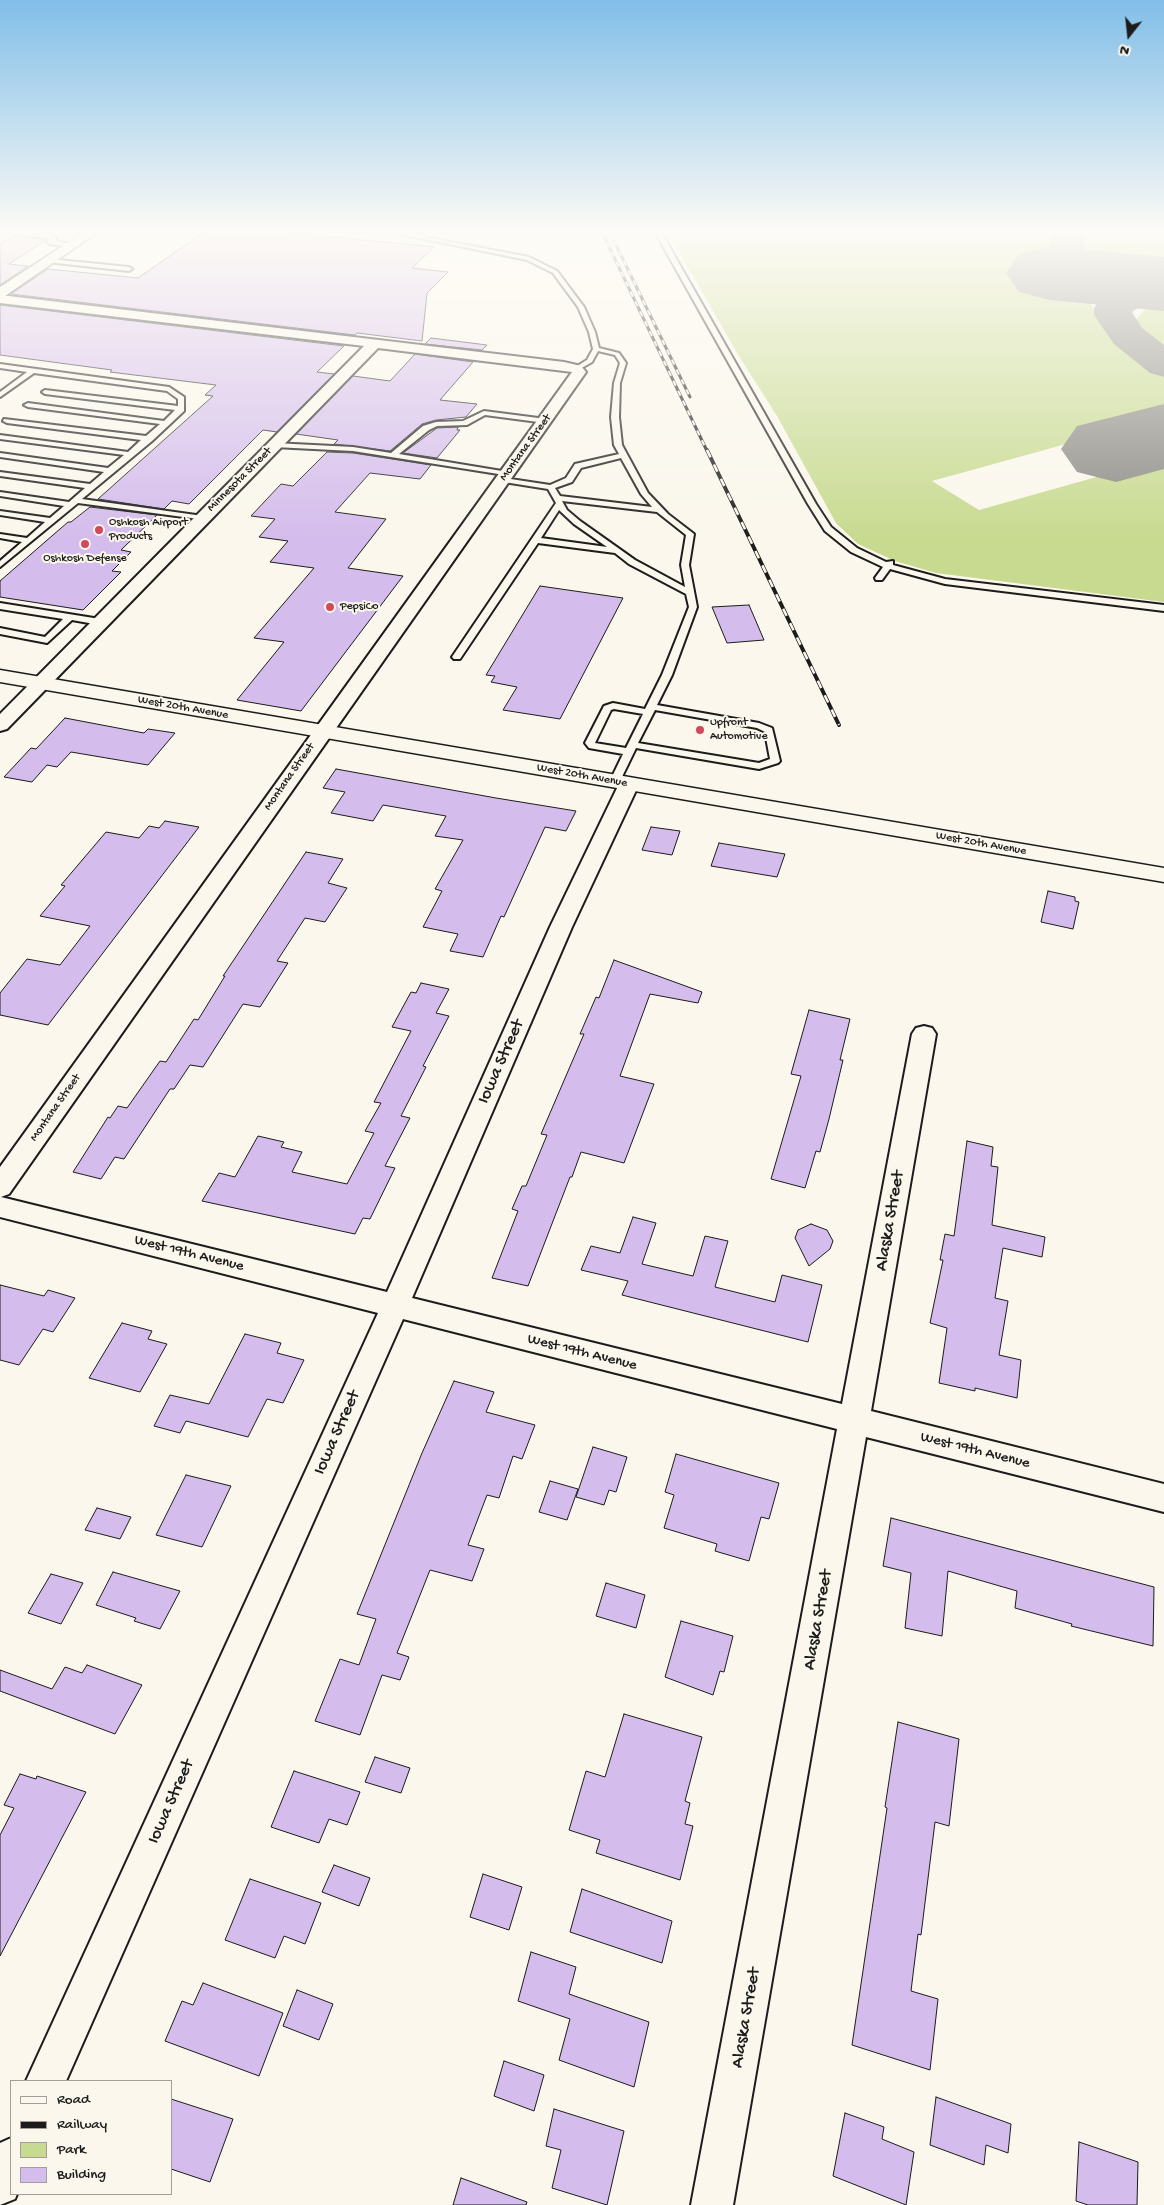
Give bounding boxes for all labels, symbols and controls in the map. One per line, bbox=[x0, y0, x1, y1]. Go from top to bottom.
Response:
north arrow bbox=[1104, 10, 1154, 60]
text: N bbox=[1118, 40, 1131, 59]
street label: Montana Street bbox=[497, 412, 555, 484]
street label: Minnesota Street bbox=[205, 445, 275, 515]
place label: Oshkosh Airport Products bbox=[109, 516, 188, 544]
marker: Oshkosh Airport Products bbox=[93, 524, 105, 536]
marker: Oshkosh Defense bbox=[79, 538, 91, 550]
place label: Oshkosh Defense bbox=[43, 552, 127, 566]
place label: PepsiCo bbox=[340, 600, 378, 614]
marker: PepsiCo bbox=[324, 601, 336, 613]
street label: West 20th Avenue bbox=[137, 693, 229, 723]
place label: Upfront Automotive bbox=[710, 716, 768, 744]
marker: Upfront Automotive bbox=[694, 724, 706, 736]
street label: Montana Street bbox=[261, 741, 319, 813]
street label: West 20th Avenue bbox=[536, 761, 628, 791]
street label: West 20th Avenue bbox=[935, 829, 1027, 859]
street label: Iowa Street bbox=[474, 1017, 530, 1107]
street label: Montana Street bbox=[27, 1072, 85, 1144]
street label: Alaska Street bbox=[872, 1169, 910, 1273]
street label: West 19th Avenue bbox=[132, 1232, 246, 1276]
street label: West 19th Avenue bbox=[525, 1331, 639, 1375]
street label: Iowa Street bbox=[310, 1388, 366, 1478]
street label: West 19th Avenue bbox=[918, 1429, 1032, 1473]
street label: Alaska Street bbox=[800, 1568, 838, 1672]
street label: Iowa Street bbox=[144, 1757, 200, 1847]
street label: Alaska Street bbox=[728, 1966, 766, 2070]
legend bbox=[10, 2080, 172, 2195]
text: Road bbox=[57, 2091, 90, 2109]
text: Railway bbox=[57, 2116, 107, 2134]
text: Park bbox=[57, 2141, 86, 2159]
text: Building bbox=[57, 2166, 106, 2184]

